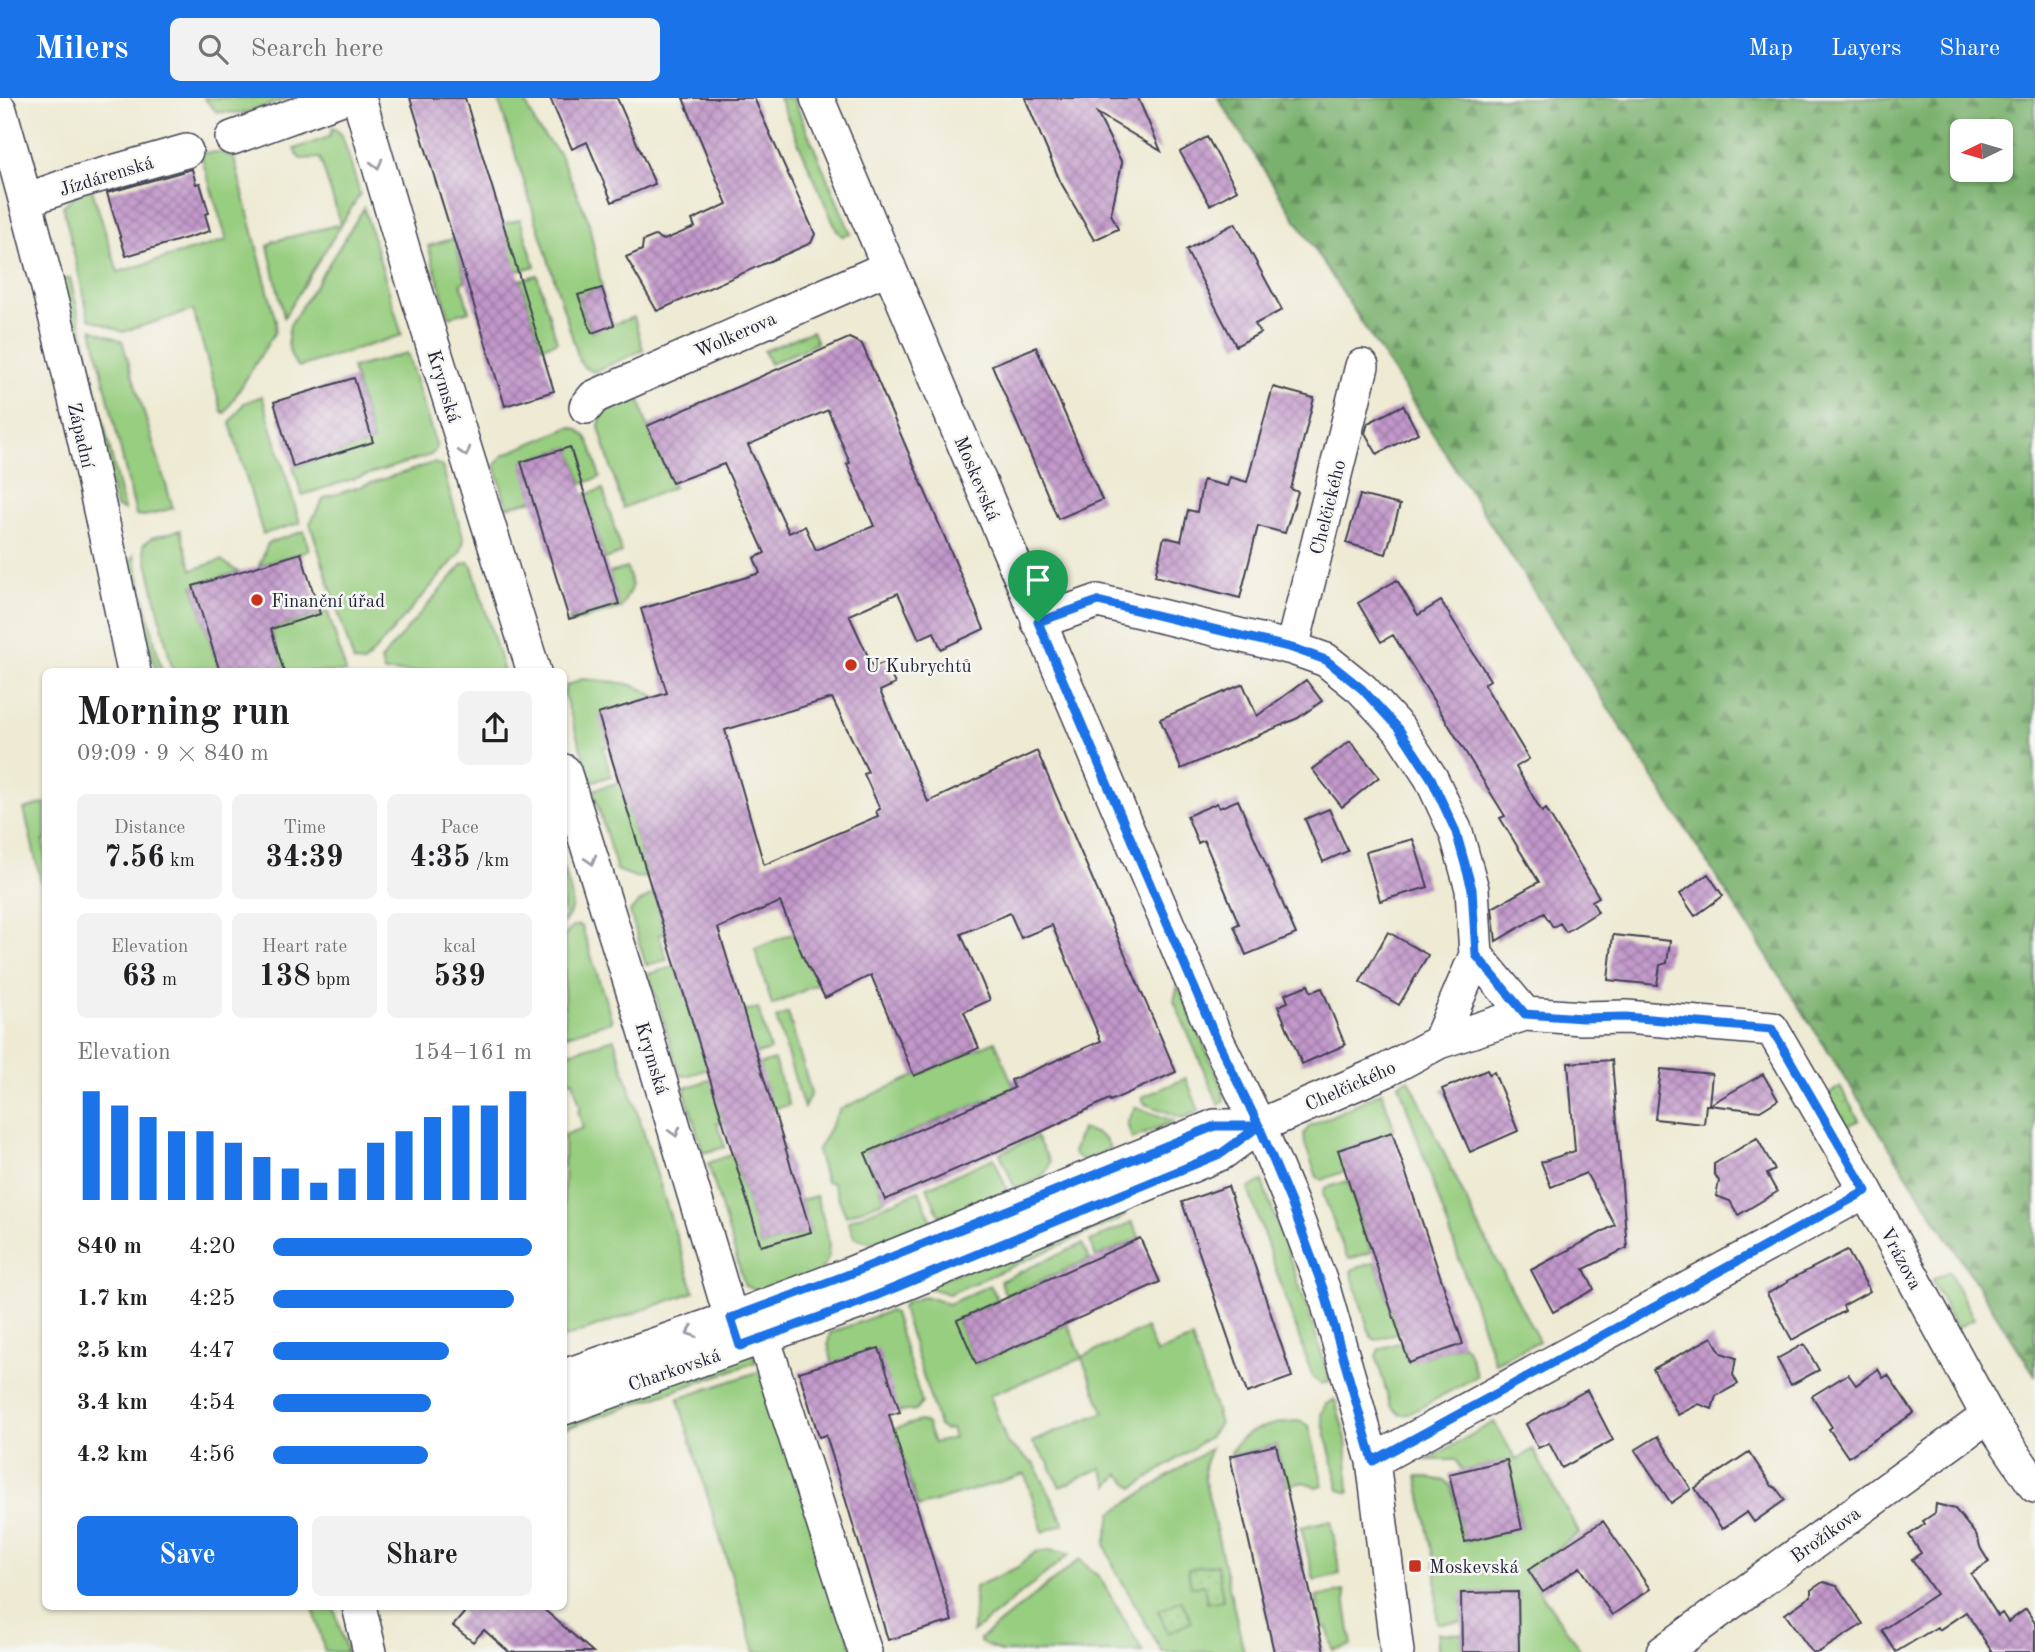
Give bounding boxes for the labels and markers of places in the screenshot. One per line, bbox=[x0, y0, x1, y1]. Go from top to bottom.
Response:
pin bbox=[1008, 550, 1068, 622]
marker: Finanční úřad bbox=[249, 592, 265, 608]
place label: Finanční úřad bbox=[271, 593, 385, 612]
marker: U Kubrychtů bbox=[843, 657, 859, 673]
place label: U Kubrychtů bbox=[865, 658, 972, 677]
marker: Moskevská bbox=[1407, 1558, 1423, 1574]
place label: Moskevská bbox=[1429, 1559, 1519, 1578]

